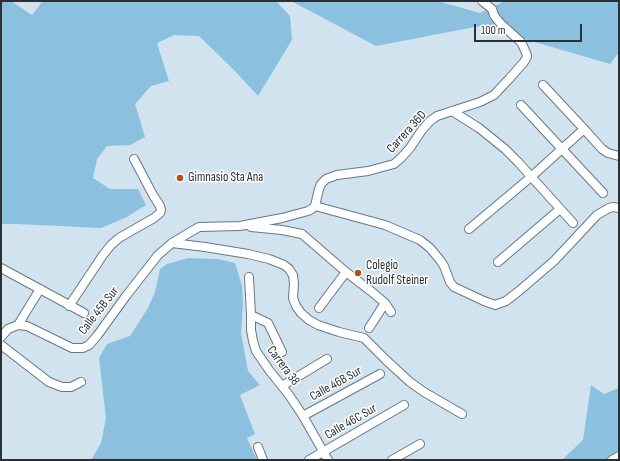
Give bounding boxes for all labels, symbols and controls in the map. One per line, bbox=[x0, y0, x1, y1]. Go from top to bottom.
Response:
scale bar bbox=[476, 16, 584, 42]
text: 100 m bbox=[481, 23, 506, 38]
street label: Carrera 36D bbox=[384, 108, 430, 156]
place label: Gimnasio Sta Ana bbox=[188, 170, 263, 186]
marker: Gimnasio Sta Ana bbox=[175, 173, 185, 183]
place label: Colegio Rudolf Steiner bbox=[366, 258, 428, 289]
marker: Colegio Rudolf Steiner bbox=[353, 268, 363, 278]
street label: Calle 45B Sur bbox=[75, 284, 123, 338]
street label: Carrera 38 bbox=[263, 343, 303, 389]
street label: Calle 46B Sur bbox=[307, 363, 365, 405]
street label: Calle 46C Sur bbox=[322, 401, 380, 443]

